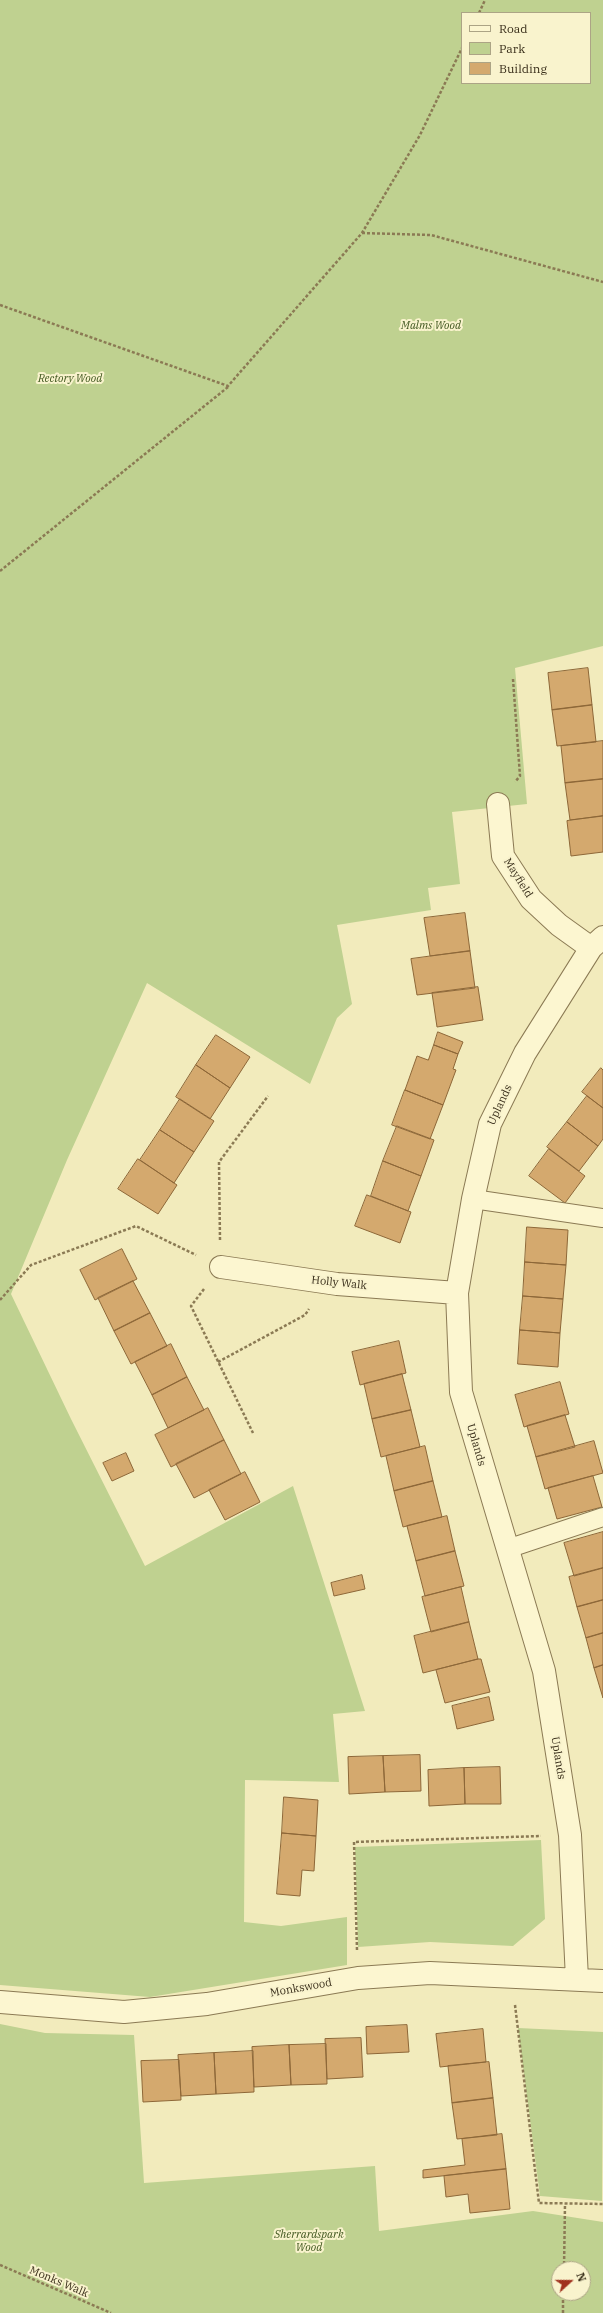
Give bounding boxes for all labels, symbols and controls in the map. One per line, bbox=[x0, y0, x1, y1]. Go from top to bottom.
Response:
legend bbox=[461, 12, 591, 84]
text: Road bbox=[499, 21, 528, 36]
text: Park bbox=[499, 41, 525, 56]
text: Building bbox=[499, 61, 547, 76]
park label: Malms Wood bbox=[401, 319, 461, 333]
park label: Rectory Wood bbox=[38, 372, 102, 386]
street label: Mayfield bbox=[501, 856, 535, 900]
street label: Uplands bbox=[485, 1083, 515, 1127]
street label: Holly Walk bbox=[311, 1274, 367, 1292]
street label: Uplands bbox=[464, 1422, 488, 1468]
street label: Uplands bbox=[548, 1736, 568, 1780]
street label: Monkswood bbox=[269, 1976, 333, 2000]
park label: Sherrardspark Wood bbox=[274, 2228, 344, 2254]
north arrow bbox=[551, 2261, 591, 2301]
street label: Monks Walk bbox=[27, 2264, 91, 2300]
text: N bbox=[573, 2270, 589, 2284]

